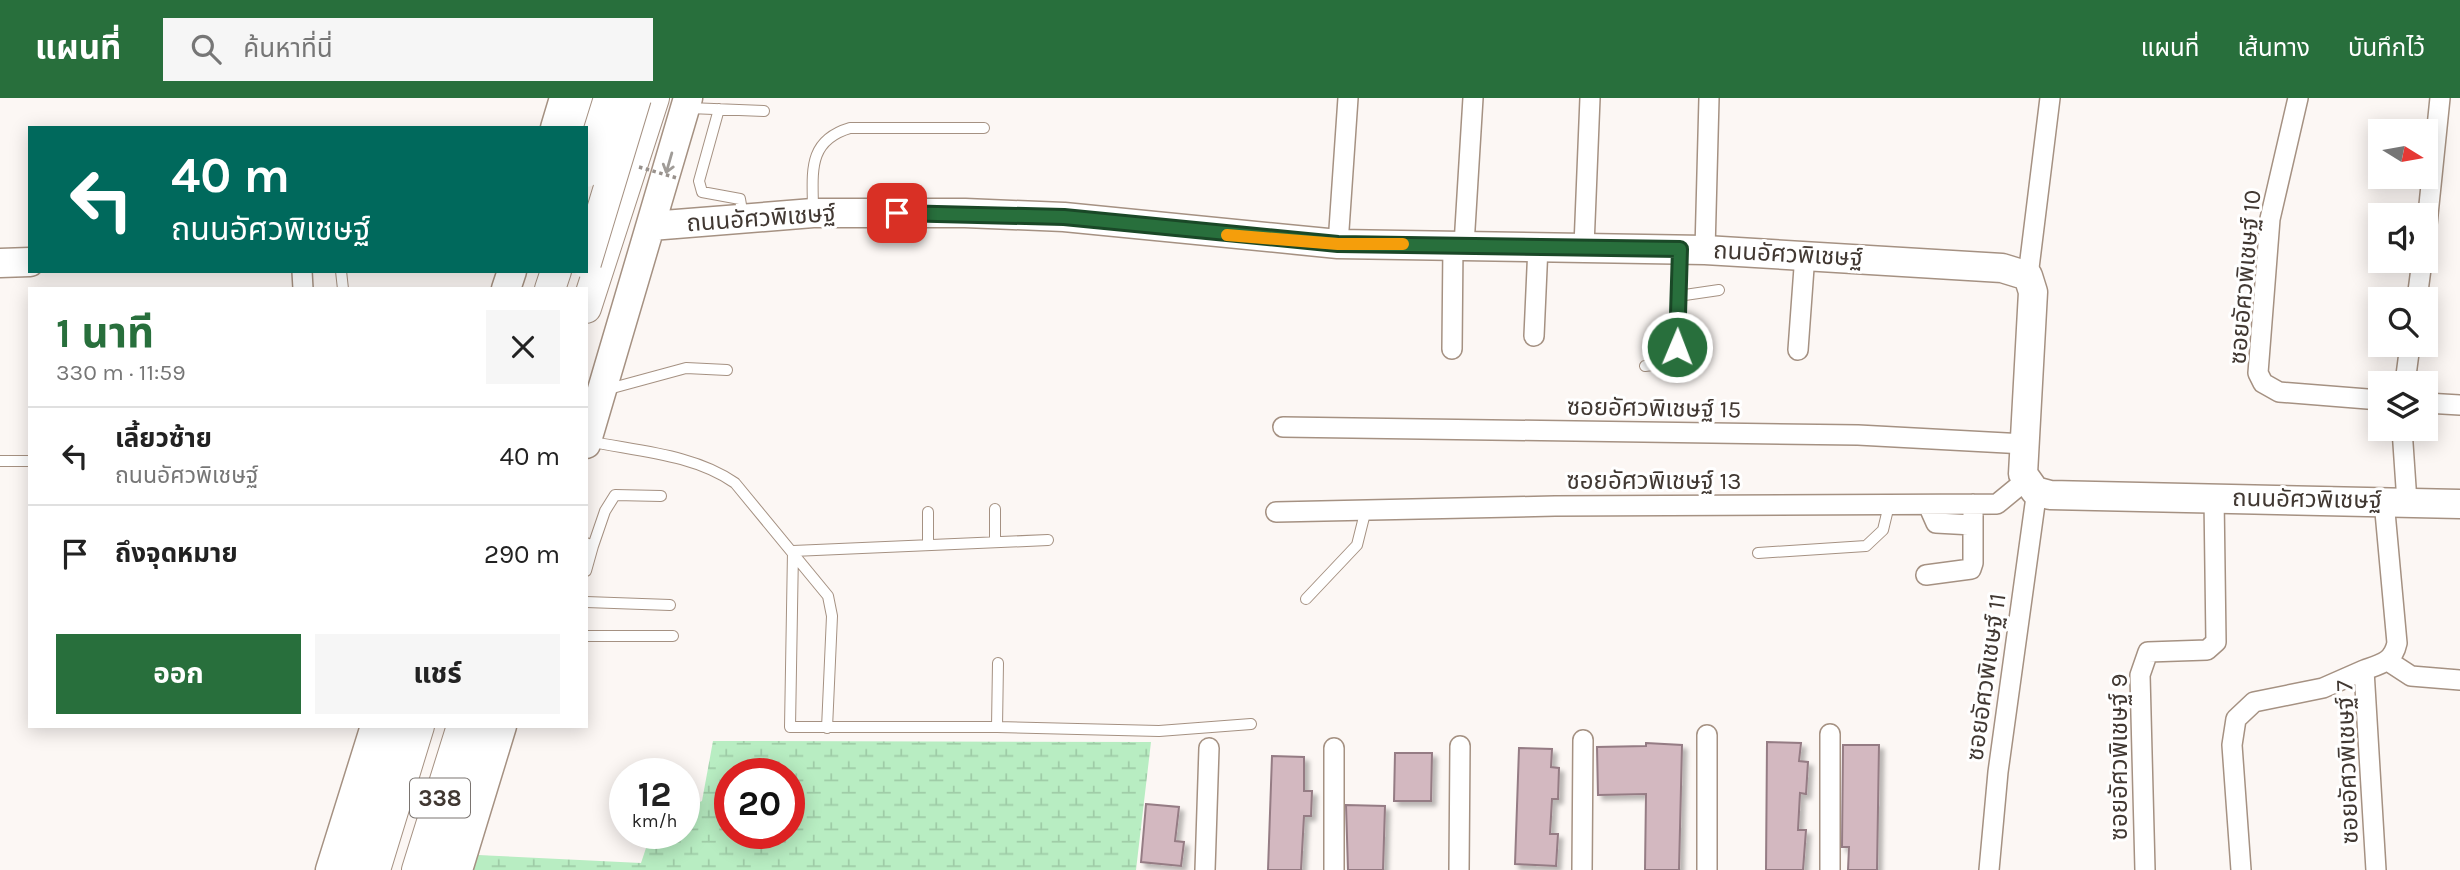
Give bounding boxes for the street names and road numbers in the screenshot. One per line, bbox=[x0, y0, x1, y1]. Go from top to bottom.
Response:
street label: ซอยอัศวพิเชษฐ์ 10 bbox=[2223, 189, 2267, 365]
street label: ถนนอัศวพิเชษฐ์ bbox=[685, 199, 837, 237]
street label: ถนนอัศวพิเชษฐ์ bbox=[1713, 236, 1864, 272]
street label: ซอยอัศวพิเชษฐ์ 15 bbox=[1567, 392, 1741, 424]
street label: ซอยอัศวพิเชษฐ์ 13 bbox=[1567, 467, 1742, 495]
street label: ถนนอัศวพิเชษฐ์ bbox=[2232, 484, 2382, 514]
street label: ซอยอัศวพิเชษฐ์ 11 bbox=[1960, 591, 2012, 763]
street label: ซอยอัศวพิเชษฐ์ 9 bbox=[2105, 674, 2133, 840]
street label: ซอยอัศวพิเชษฐ์ 7 bbox=[2330, 679, 2364, 845]
road number: 338 bbox=[410, 778, 470, 818]

